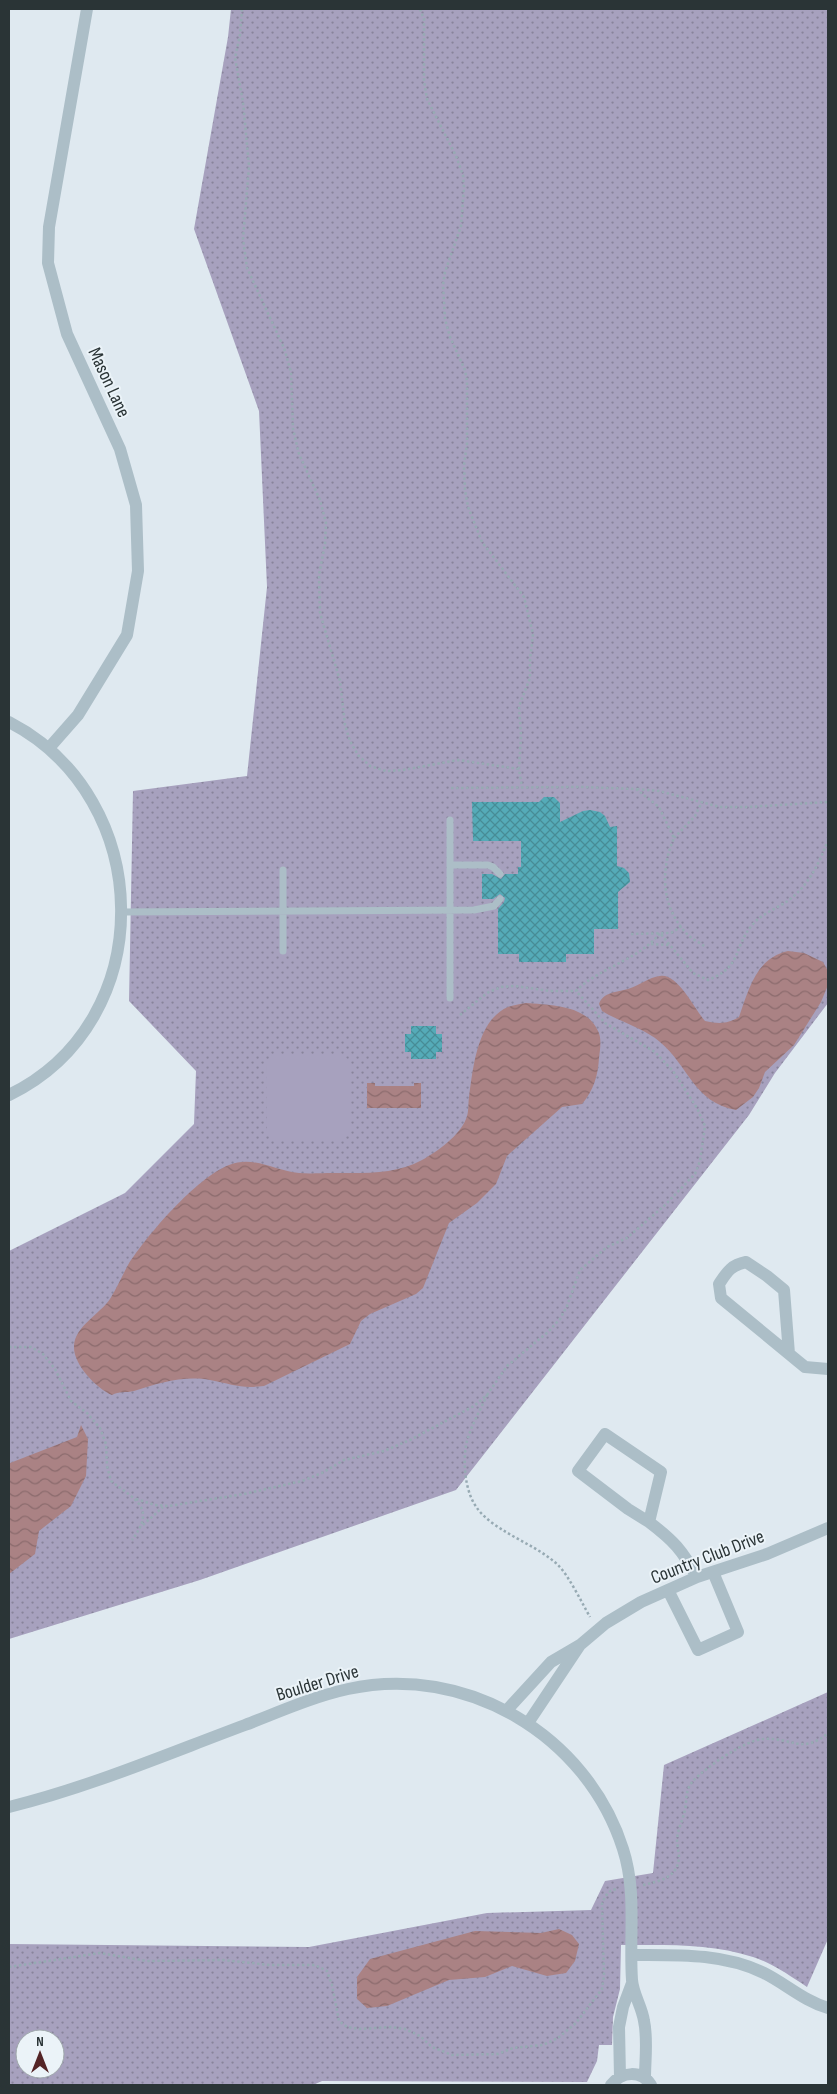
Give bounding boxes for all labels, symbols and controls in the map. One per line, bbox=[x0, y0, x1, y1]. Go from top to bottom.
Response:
street label: Mason Lane bbox=[82, 344, 135, 421]
street label: Country Club Drive bbox=[648, 1525, 768, 1590]
street label: Boulder Drive bbox=[273, 1660, 361, 1707]
north arrow bbox=[15, 2029, 65, 2079]
text: N bbox=[36, 2033, 44, 2050]

